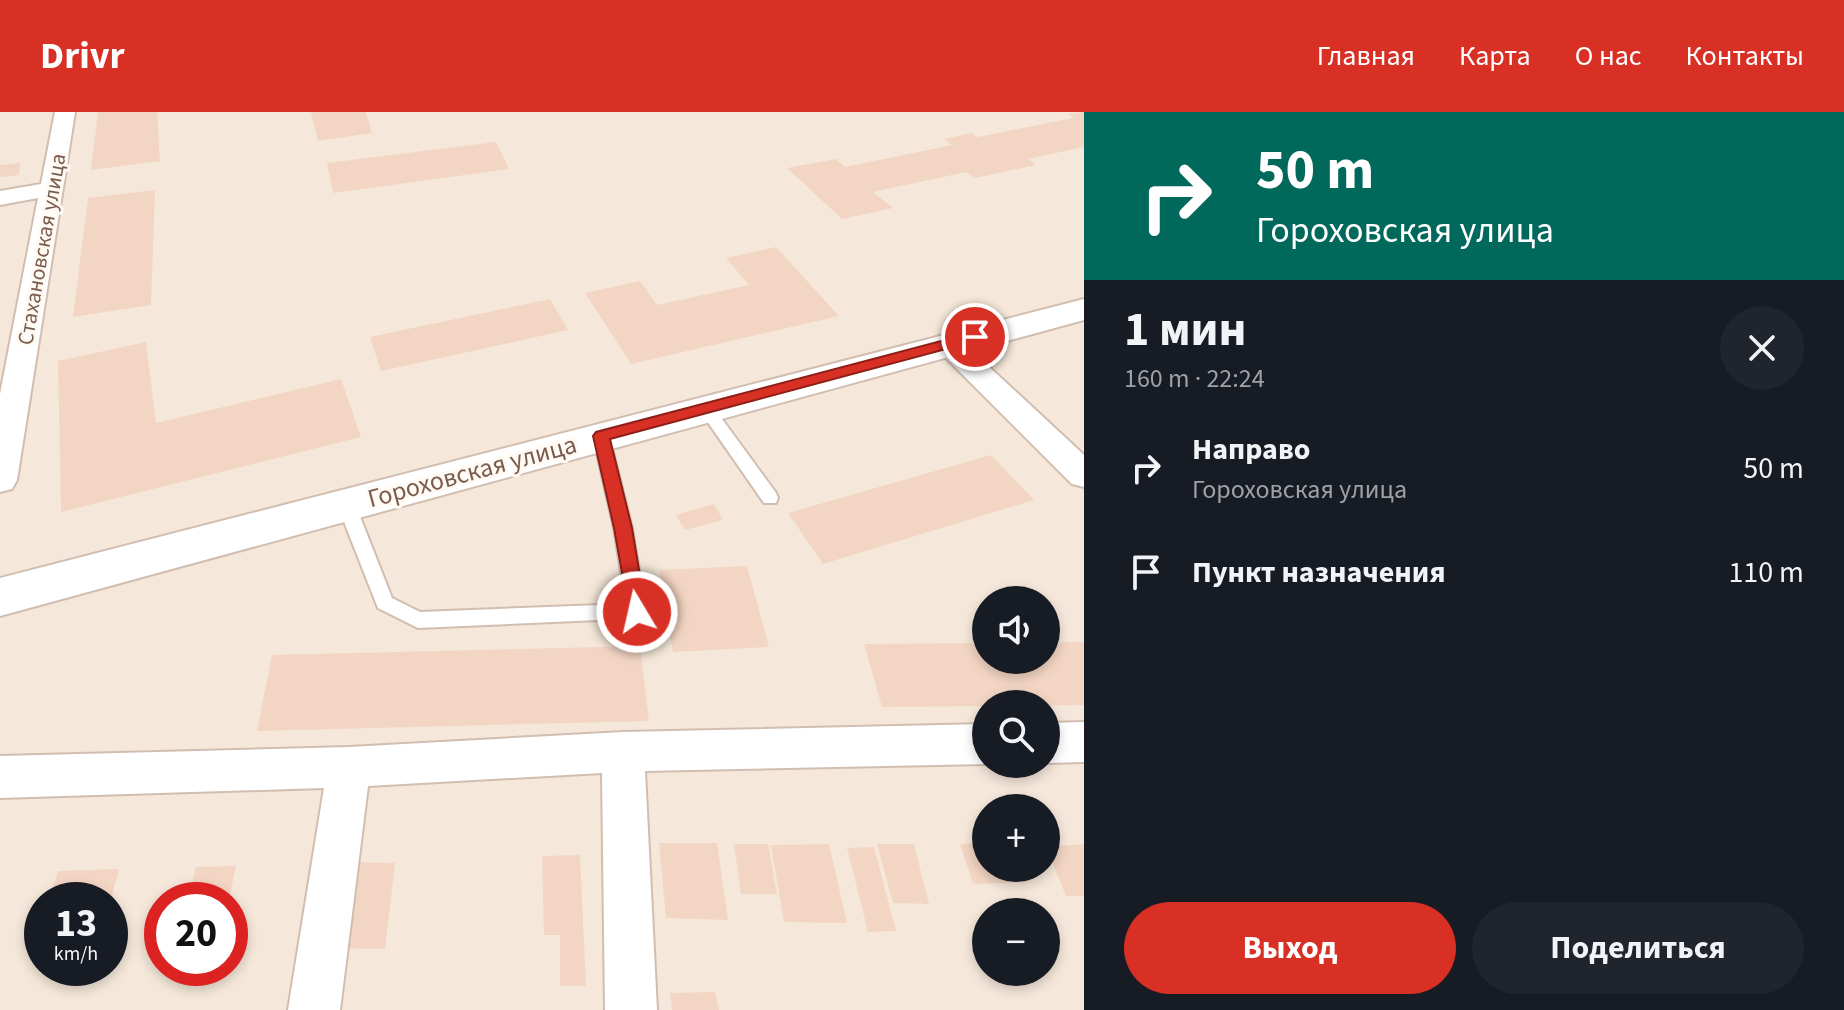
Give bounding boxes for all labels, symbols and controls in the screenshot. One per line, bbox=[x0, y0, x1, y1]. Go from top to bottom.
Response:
text: Drivr bbox=[40, 29, 125, 83]
text: Главная bbox=[1317, 36, 1415, 76]
text: Карта bbox=[1459, 36, 1531, 76]
text: О нас bbox=[1575, 36, 1642, 76]
text: Контакты bbox=[1686, 36, 1804, 76]
text: 50 m bbox=[1256, 131, 1374, 210]
icon: right bbox=[1124, 144, 1228, 248]
street label: Стахановская улица bbox=[9, 151, 75, 348]
text: Гороховская улица bbox=[1256, 205, 1554, 256]
text: 1 мин bbox=[1124, 296, 1247, 364]
pin bbox=[941, 303, 1009, 371]
button: close bbox=[1720, 306, 1804, 390]
icon: arrive bbox=[953, 315, 997, 359]
text: 160 m · 22:24 bbox=[1124, 360, 1265, 397]
street label: Гороховская улица bbox=[363, 426, 581, 517]
text: Направо bbox=[1192, 428, 1310, 471]
icon: right bbox=[1124, 446, 1168, 490]
text: 50 m bbox=[1743, 447, 1804, 490]
text: Гороховская улица bbox=[1192, 471, 1407, 508]
icon: arrive bbox=[1124, 550, 1168, 594]
text: Пункт назначения bbox=[1192, 551, 1446, 594]
text: 110 m bbox=[1728, 551, 1804, 594]
position arrow bbox=[595, 570, 679, 654]
map controls bbox=[972, 586, 1060, 986]
button: sound bbox=[972, 586, 1060, 674]
button: search bbox=[972, 690, 1060, 778]
button: + bbox=[972, 794, 1060, 882]
speed limit sign: 20 bbox=[144, 882, 248, 986]
text: 13 bbox=[55, 895, 97, 952]
button: − bbox=[972, 898, 1060, 986]
button: Выход bbox=[1124, 902, 1456, 994]
button: Поделиться bbox=[1472, 902, 1804, 994]
text: km/h bbox=[54, 940, 98, 968]

